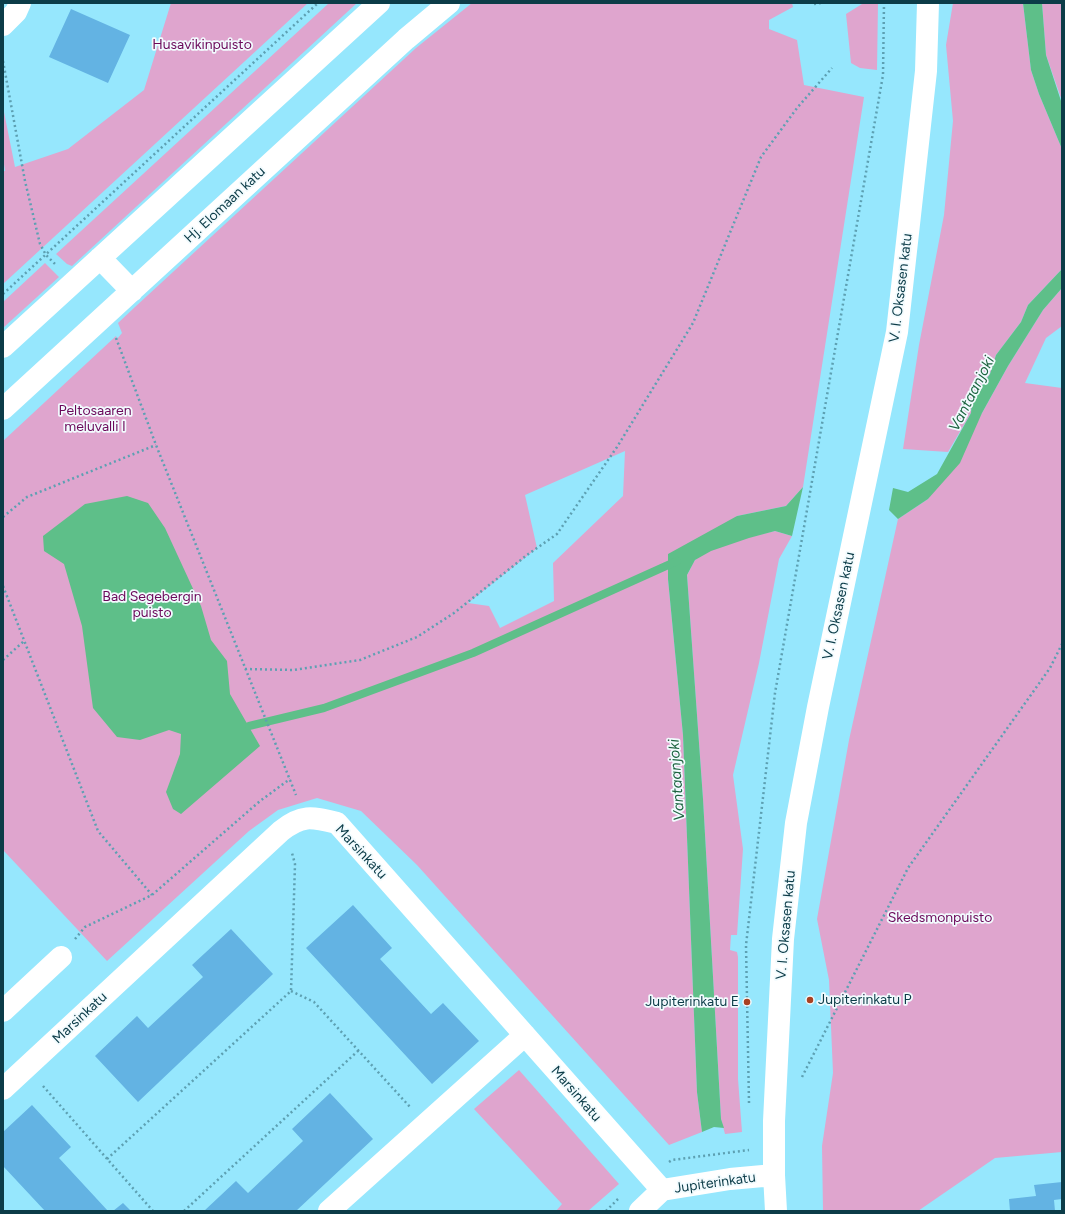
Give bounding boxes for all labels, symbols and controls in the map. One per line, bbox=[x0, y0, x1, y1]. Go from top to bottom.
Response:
park label: Husavikinpuisto bbox=[152, 37, 252, 53]
street label: Hj. Elomaan katu bbox=[181, 163, 269, 247]
street label: V. I. Oksasen katu bbox=[886, 232, 916, 344]
water label: Vantaanjoki bbox=[945, 353, 999, 435]
park label: Peltosaaren meluvalli I bbox=[58, 403, 132, 436]
street label: V. I. Oksasen katu bbox=[819, 551, 859, 661]
park label: Bad Segebergin puisto bbox=[102, 589, 202, 622]
water label: Vantaanjoki bbox=[665, 738, 689, 822]
street label: Marsinkatu bbox=[332, 821, 390, 883]
street label: V. I. Oksasen katu bbox=[773, 870, 799, 980]
park label: Skedsmonpuisto bbox=[888, 910, 992, 926]
street label: Marsinkatu bbox=[49, 989, 111, 1047]
place label: Jupiterinkatu P bbox=[818, 992, 912, 1008]
place label: Jupiterinkatu E bbox=[645, 994, 739, 1010]
marker: Jupiterinkatu P bbox=[805, 995, 815, 1005]
marker: Jupiterinkatu E bbox=[742, 997, 752, 1007]
street label: Marsinkatu bbox=[547, 1063, 605, 1125]
street label: Jupiterinkatu bbox=[673, 1169, 757, 1197]

